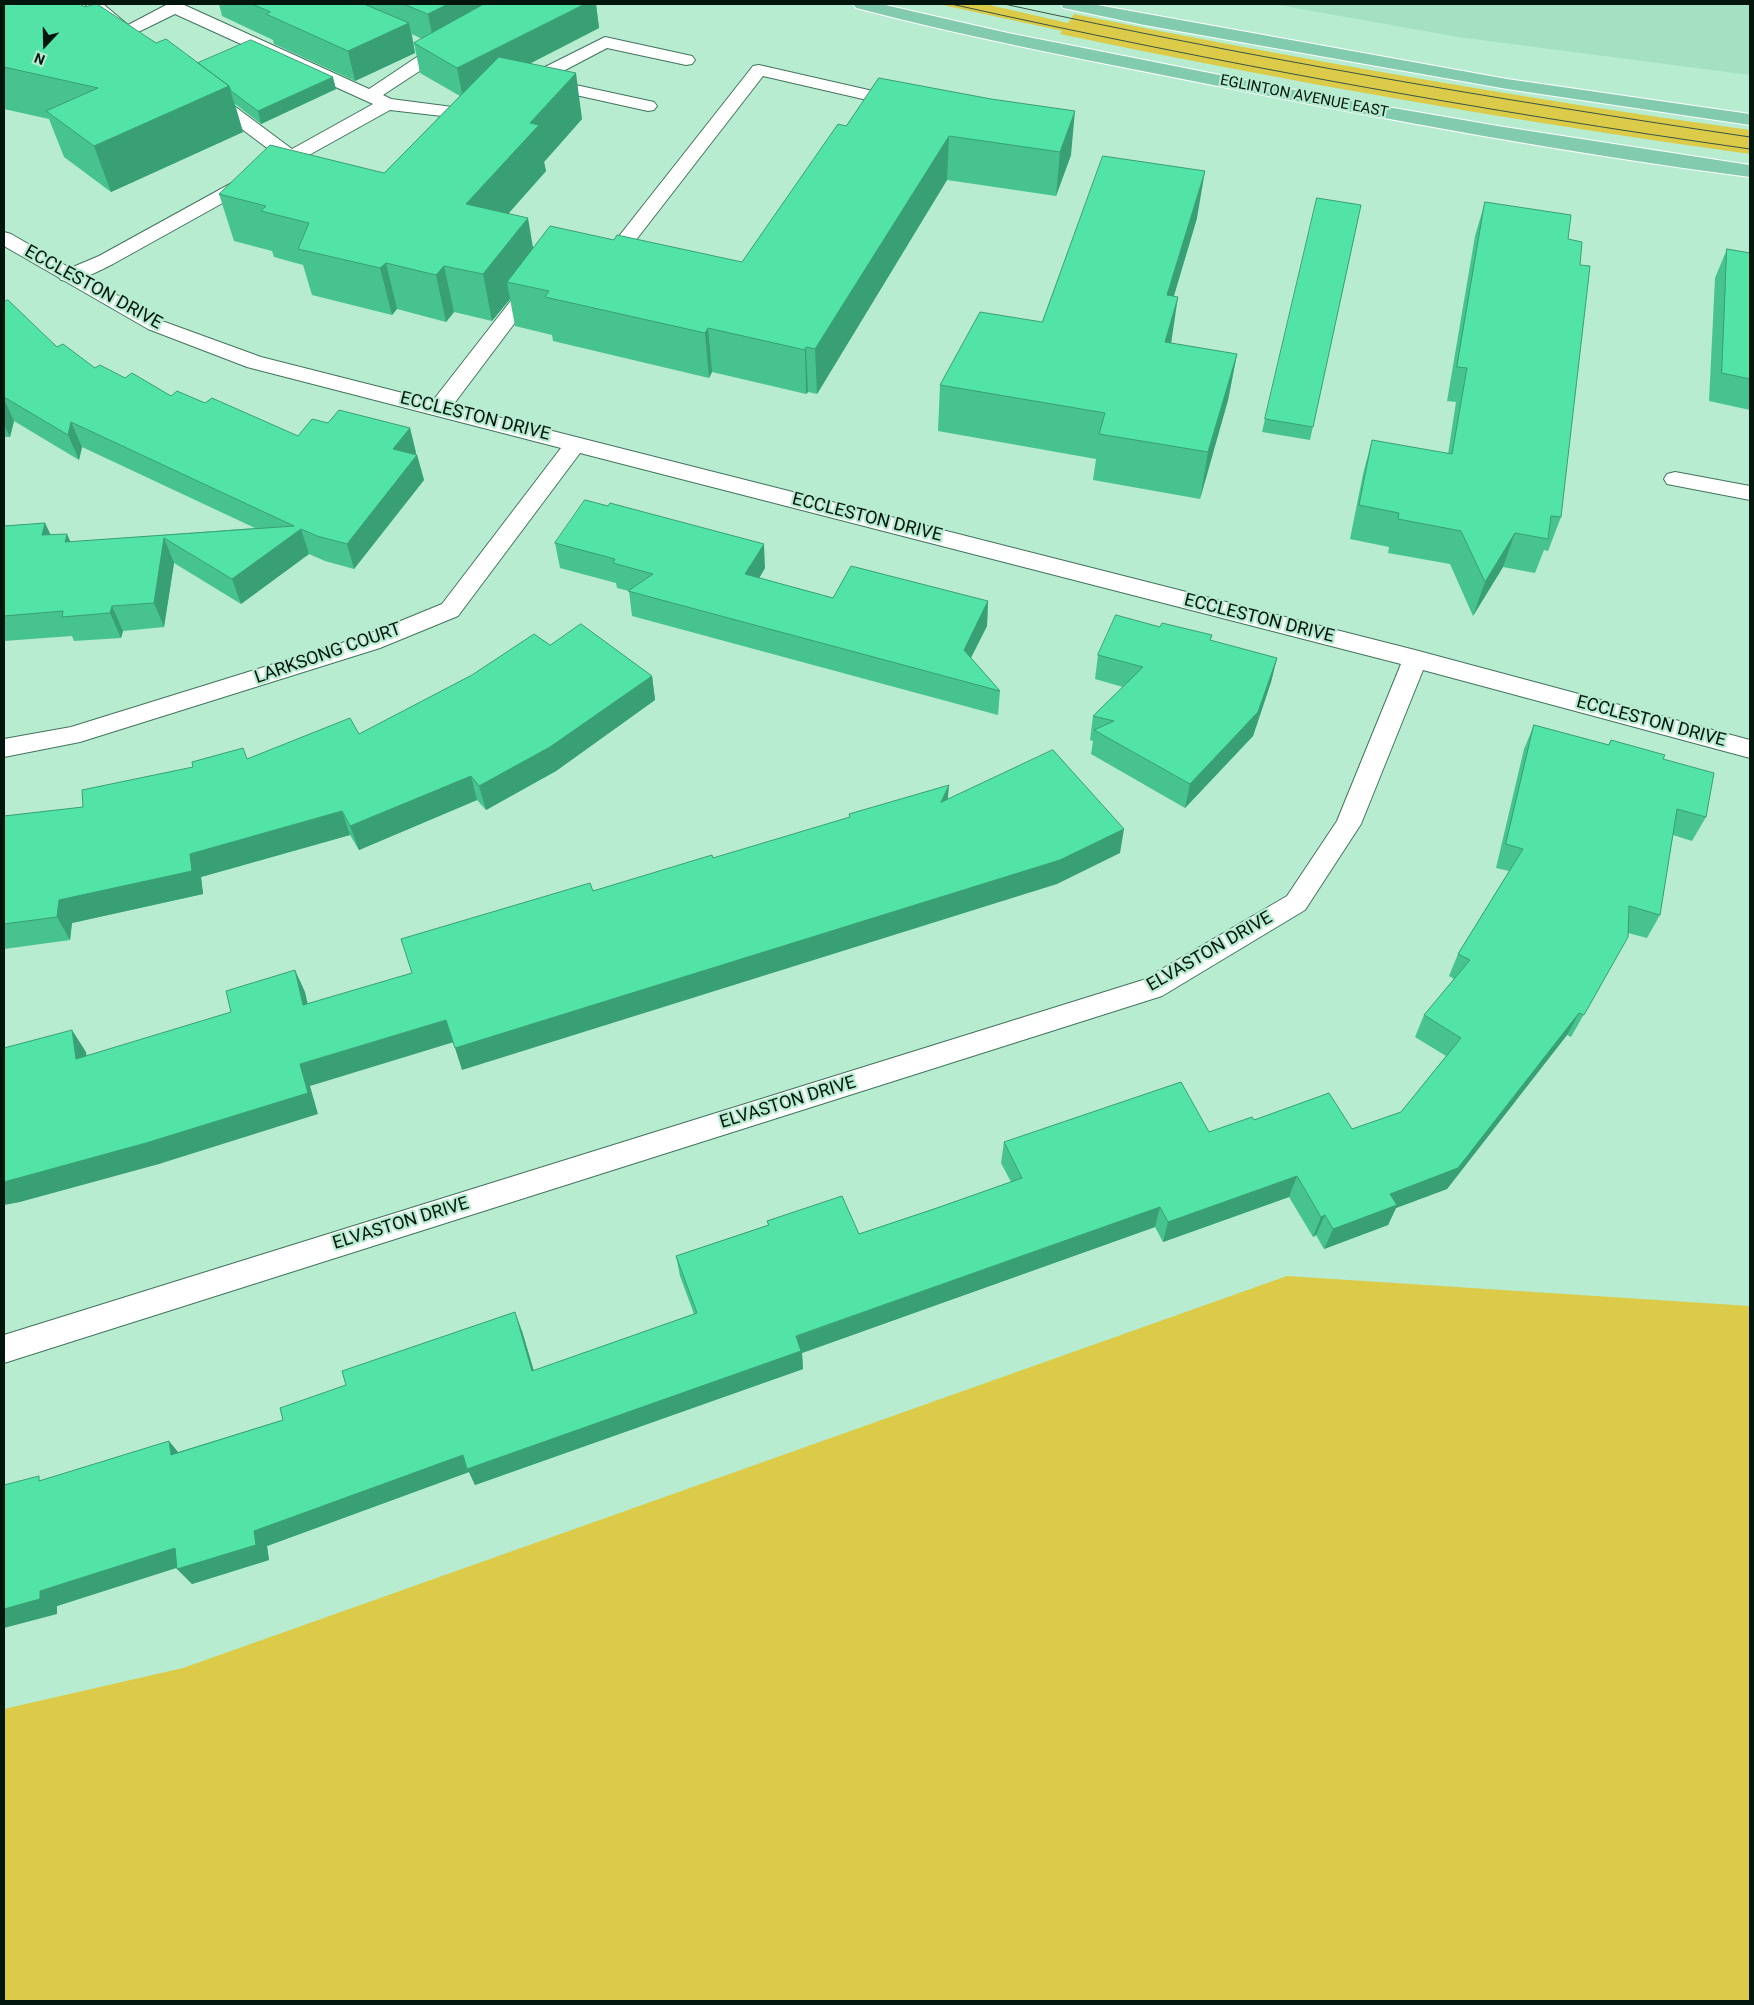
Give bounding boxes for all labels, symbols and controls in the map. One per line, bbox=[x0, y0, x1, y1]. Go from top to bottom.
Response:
north arrow bbox=[20, 20, 70, 70]
text: N bbox=[32, 50, 47, 68]
street label: EGLINTON AVENUE EAST bbox=[1218, 72, 1390, 122]
street label: ECCLESTON DRIVE bbox=[20, 241, 166, 335]
street label: ECCLESTON DRIVE bbox=[398, 388, 552, 446]
street label: ECCLESTON DRIVE bbox=[790, 489, 944, 547]
street label: ECCLESTON DRIVE bbox=[1182, 590, 1336, 648]
street label: LARKSONG COURT bbox=[252, 619, 404, 689]
street label: ECCLESTON DRIVE bbox=[1574, 692, 1728, 752]
street label: ELVASTON DRIVE bbox=[1143, 907, 1277, 997]
street label: ELVASTON DRIVE bbox=[717, 1072, 859, 1134]
street label: ELVASTON DRIVE bbox=[330, 1193, 472, 1255]

